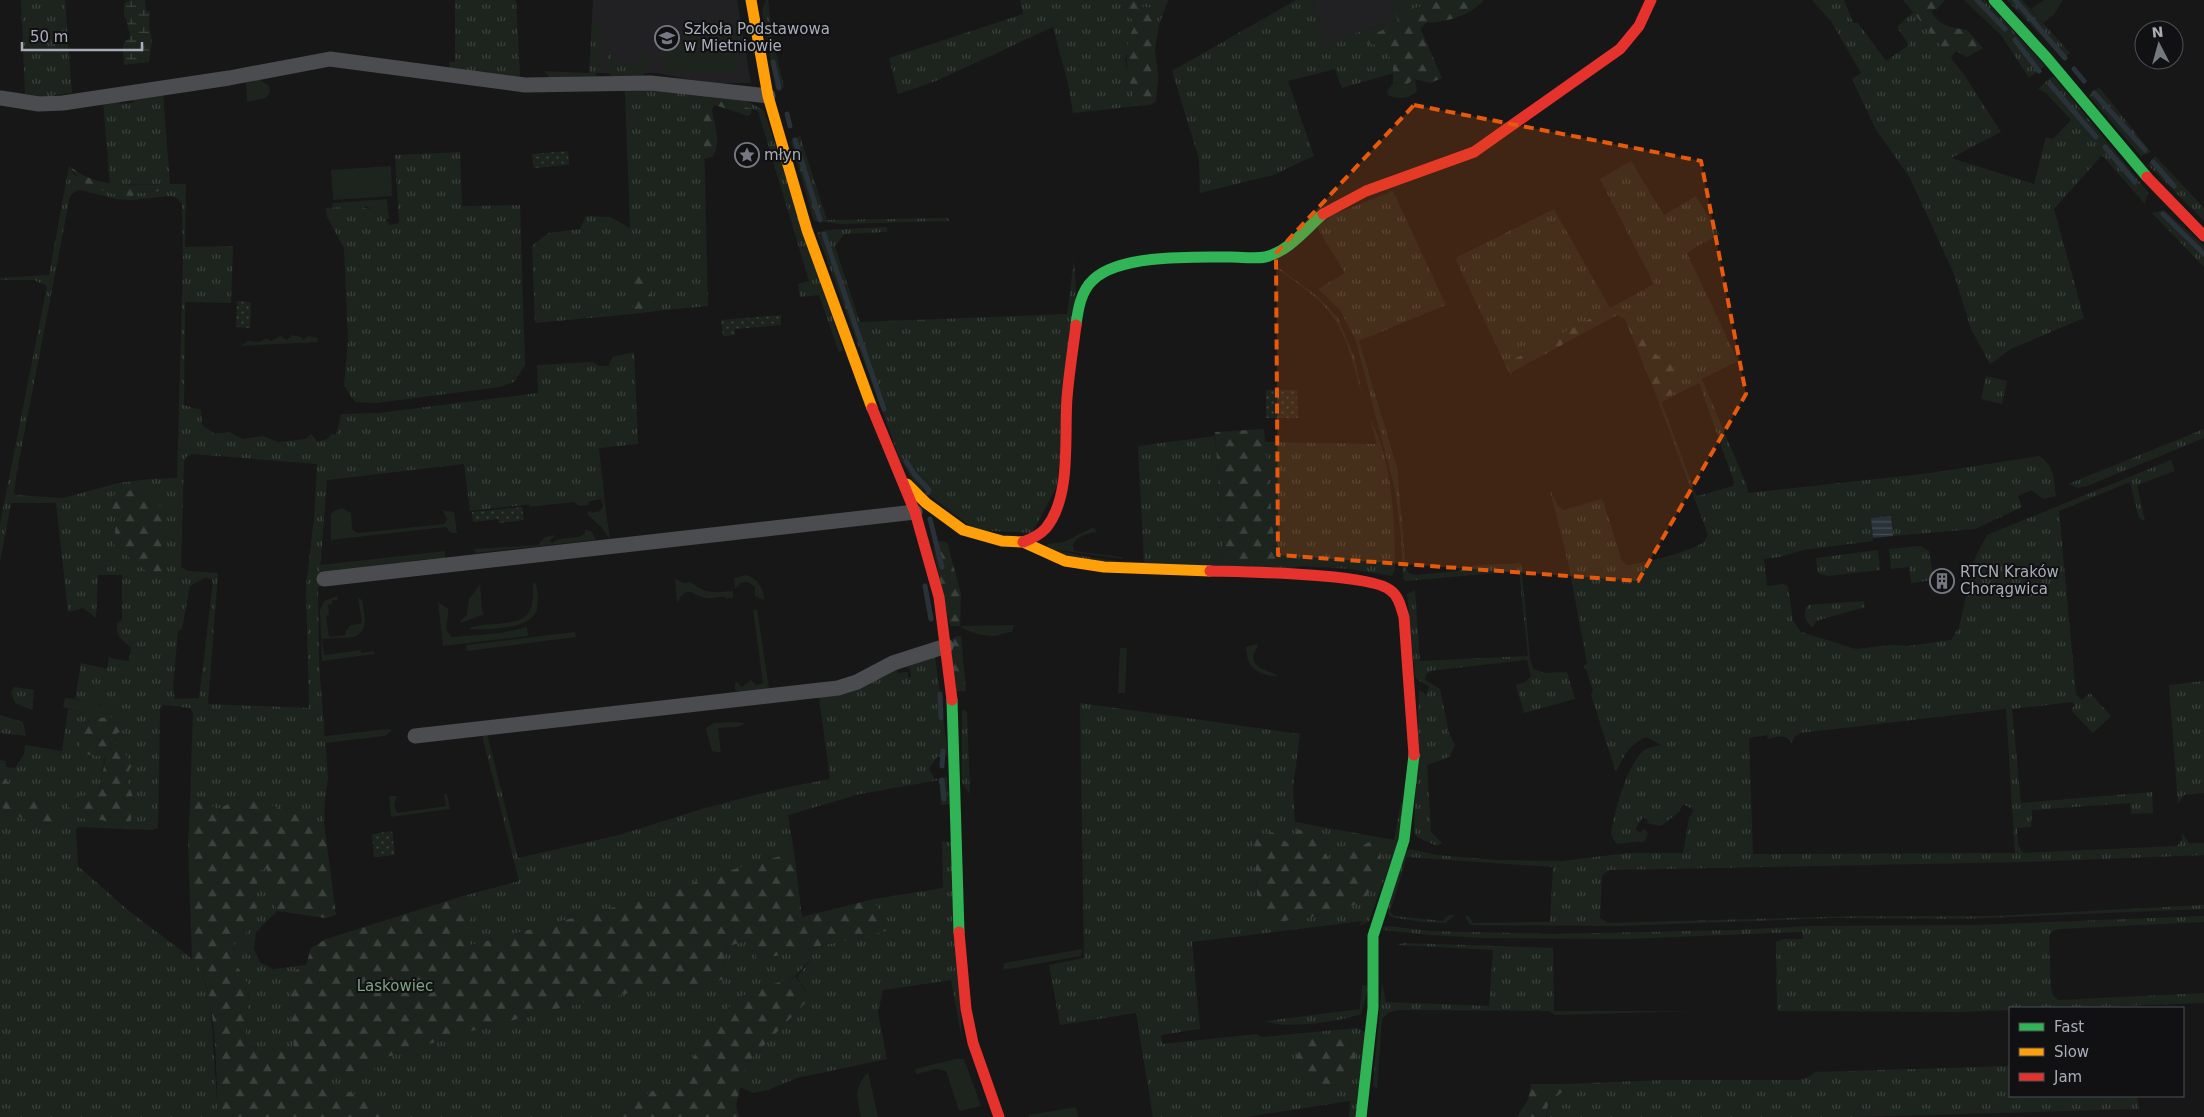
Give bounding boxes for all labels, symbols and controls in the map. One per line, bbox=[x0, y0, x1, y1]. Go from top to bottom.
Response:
scale bar bbox=[22, 20, 142, 52]
place label: Szkoła Podstawowa w Mietniowie bbox=[684, 20, 830, 55]
north arrow bbox=[2134, 20, 2184, 70]
text: N bbox=[2151, 24, 2164, 41]
school or university icon: Szkoła Podstawowa w Mietniowie bbox=[654, 25, 680, 51]
text: 50 m bbox=[30, 28, 68, 46]
place icon: młyn bbox=[734, 142, 760, 168]
place label: młyn bbox=[764, 146, 801, 164]
place label: RTCN Kraków Chorągwica bbox=[1960, 563, 2059, 598]
building icon: RTCN Kraków Chorągwica bbox=[1929, 568, 1955, 594]
park label: Laskowiec bbox=[357, 977, 433, 995]
legend bbox=[2009, 1007, 2184, 1097]
text: Fast bbox=[2054, 1018, 2084, 1036]
text: Slow bbox=[2054, 1043, 2089, 1061]
text: Jam bbox=[2053, 1068, 2082, 1086]

